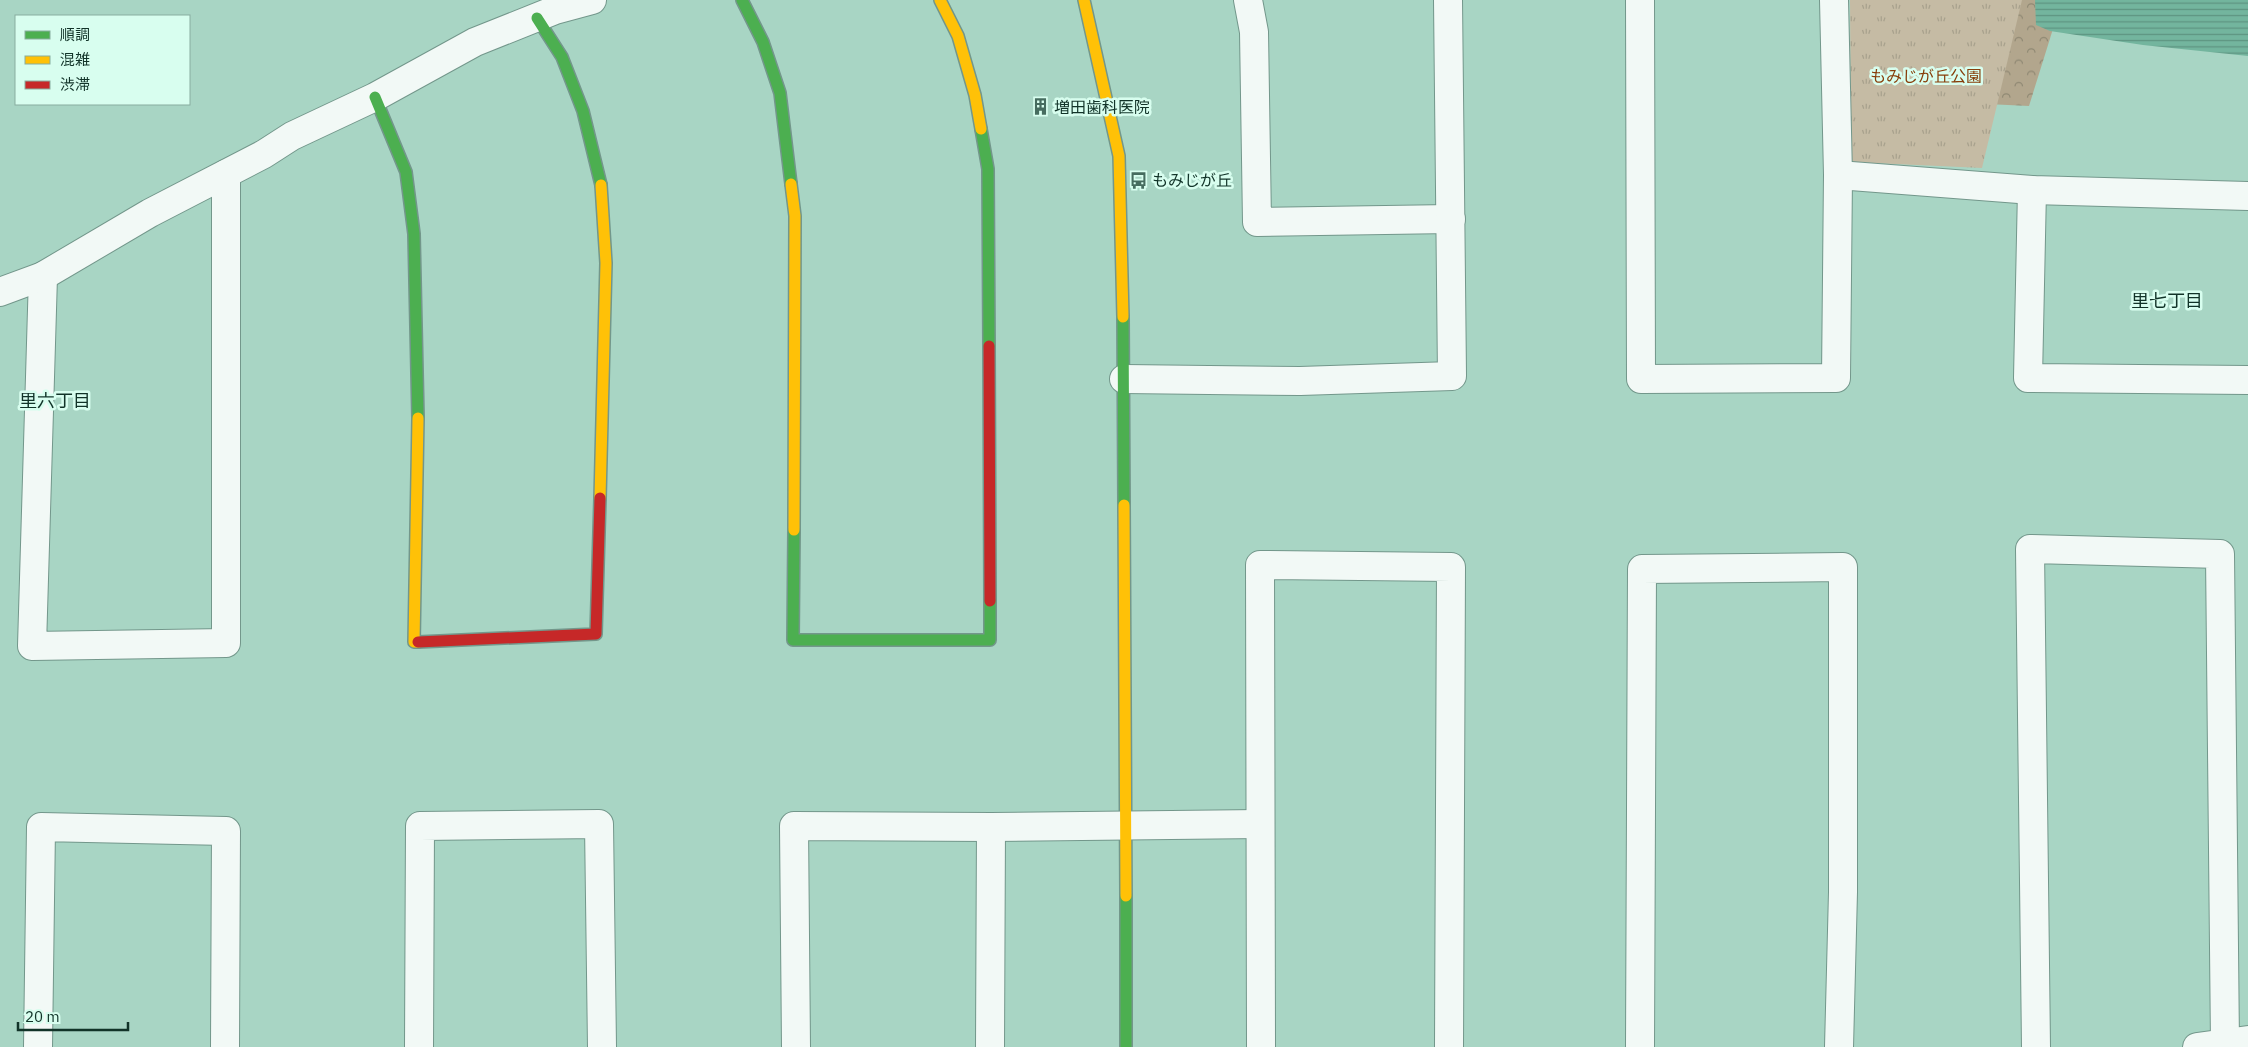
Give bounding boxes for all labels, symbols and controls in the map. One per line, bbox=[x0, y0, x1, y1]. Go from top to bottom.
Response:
legend bbox=[15, 15, 190, 105]
text: 順調 bbox=[60, 25, 90, 44]
text: 混雑 bbox=[60, 50, 90, 69]
park label: もみじが丘公園 bbox=[1870, 66, 1982, 86]
text: 渋滞 bbox=[60, 75, 90, 94]
building icon: 増田歯科医院 bbox=[1030, 97, 1050, 117]
place label: 増田歯科医院 bbox=[1054, 97, 1150, 117]
bus stop icon: もみじが丘 bbox=[1128, 170, 1148, 190]
place label: もみじが丘 bbox=[1152, 170, 1232, 190]
district label: 里七丁目 bbox=[2131, 289, 2203, 312]
district label: 里六丁目 bbox=[19, 389, 91, 412]
scale bar bbox=[18, 1000, 128, 1032]
text: 20 m bbox=[25, 1007, 60, 1026]

